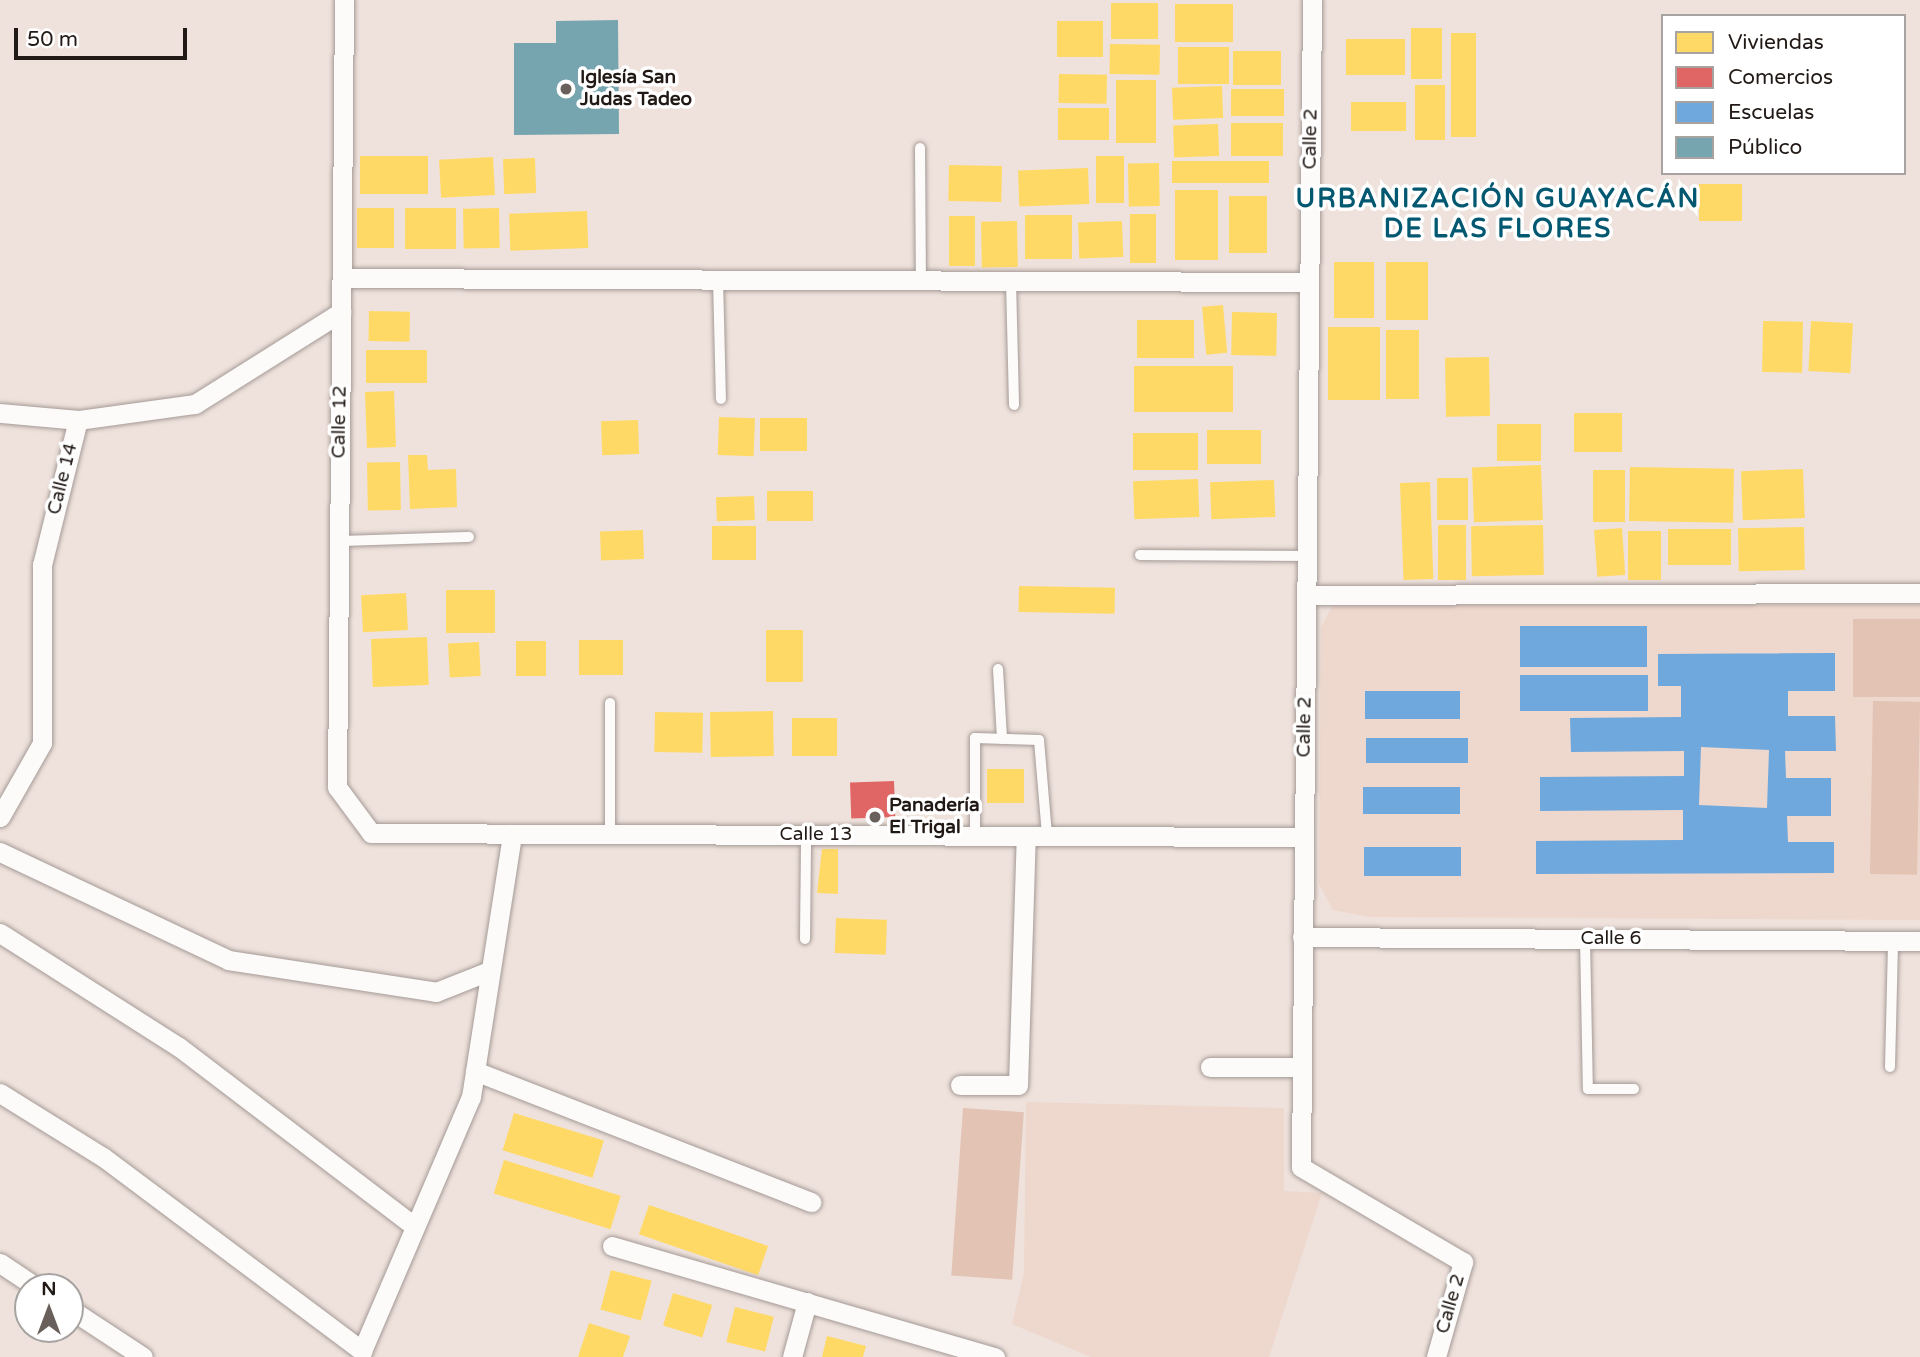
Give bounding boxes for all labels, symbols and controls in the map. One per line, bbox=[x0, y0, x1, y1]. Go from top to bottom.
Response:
scale bar bbox=[18, 14, 191, 58]
legend bbox=[1661, 14, 1906, 175]
text: 50 m bbox=[27, 27, 78, 52]
text: Viviendas bbox=[1728, 30, 1824, 55]
text: Comercios bbox=[1728, 65, 1833, 90]
place label: Iglesía San Judas Tadeo bbox=[580, 67, 692, 111]
marker: Iglesía San Judas Tadeo bbox=[558, 81, 574, 97]
text: Escuelas bbox=[1728, 100, 1814, 125]
street label: Calle 2 bbox=[1299, 108, 1323, 170]
text: Público bbox=[1728, 135, 1802, 160]
district label: URBANIZACIÓN GUAYACÁN DE LAS FLORES bbox=[1298, 183, 1698, 244]
street label: Calle 12 bbox=[328, 385, 352, 459]
street label: Calle 14 bbox=[43, 441, 83, 517]
street label: Calle 2 bbox=[1293, 696, 1317, 758]
place label: Panadería El Trigal bbox=[889, 795, 980, 839]
marker: Panadería El Trigal bbox=[867, 809, 883, 825]
street label: Calle 13 bbox=[780, 824, 852, 846]
street label: Calle 6 bbox=[1581, 928, 1641, 950]
street label: Calle 2 bbox=[1432, 1272, 1470, 1336]
north arrow bbox=[14, 1273, 84, 1343]
text: N bbox=[41, 1278, 57, 1300]

